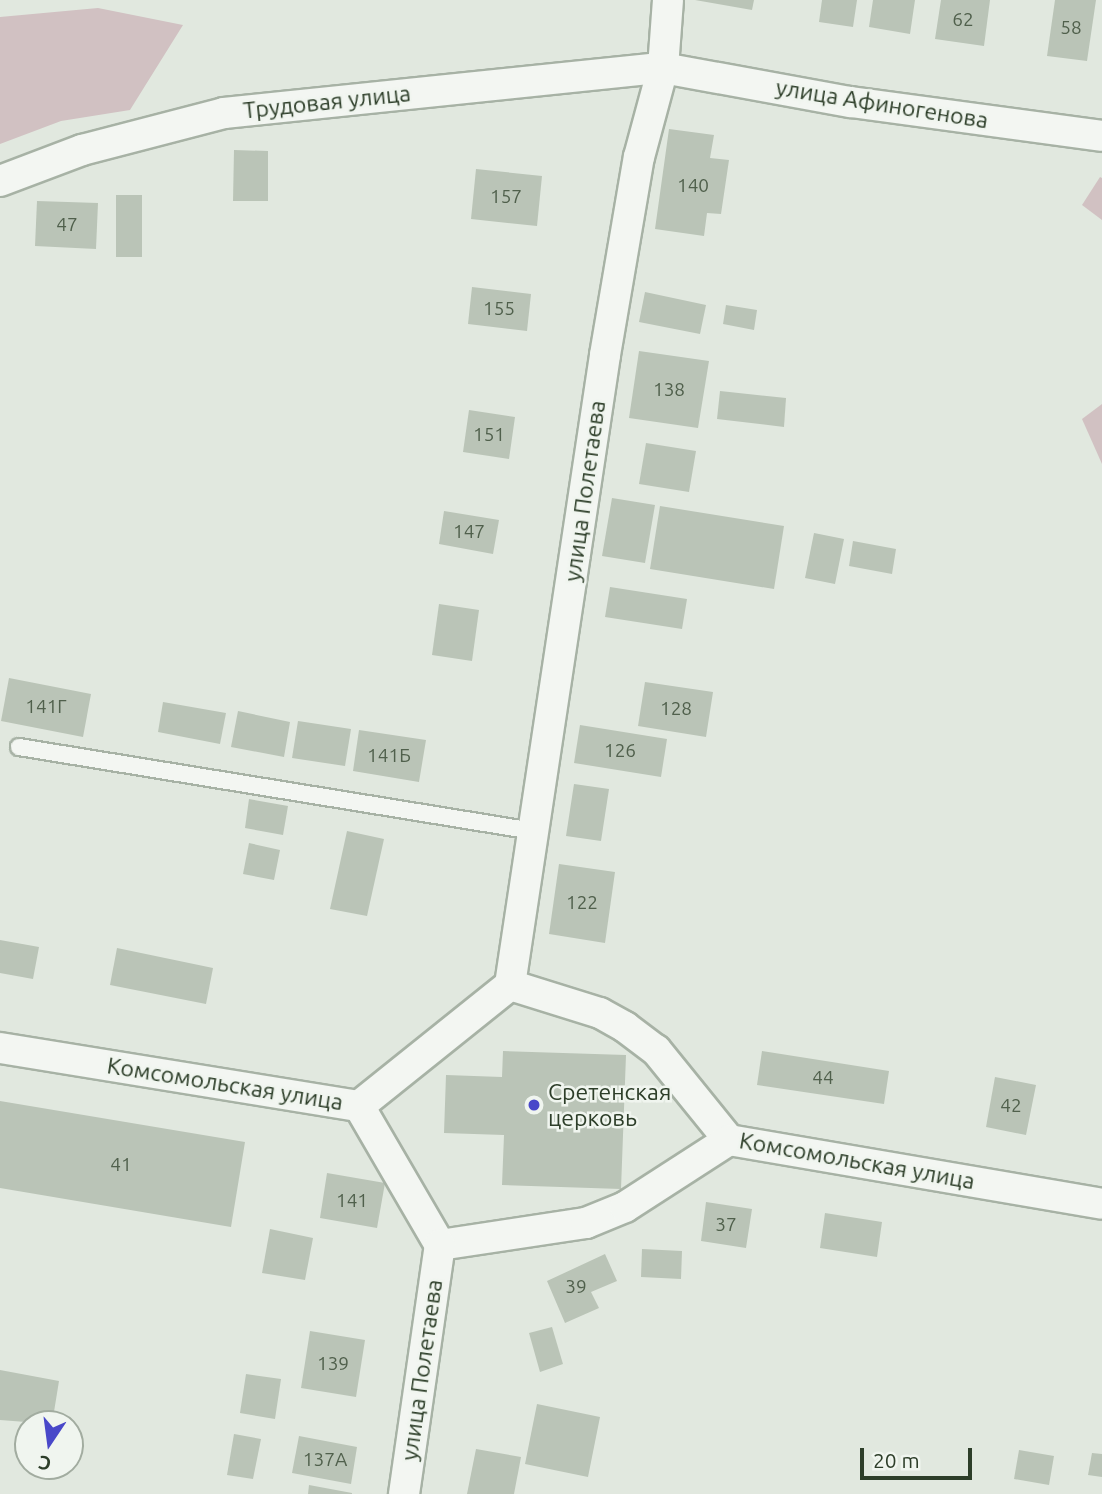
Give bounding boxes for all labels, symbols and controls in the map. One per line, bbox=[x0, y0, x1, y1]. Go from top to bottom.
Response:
house number: 62 bbox=[952, 9, 974, 31]
house number: 58 bbox=[1060, 17, 1082, 39]
street label: улица Афиногенова bbox=[774, 74, 990, 134]
street label: Трудовая улица bbox=[242, 79, 412, 125]
house number: 140 bbox=[677, 175, 709, 197]
house number: 157 bbox=[490, 186, 522, 208]
house number: 47 bbox=[56, 214, 78, 236]
house number: 155 bbox=[483, 298, 515, 320]
house number: 138 bbox=[653, 379, 685, 401]
street label: улица Полетаева bbox=[559, 398, 611, 584]
house number: 151 bbox=[473, 424, 505, 446]
house number: 147 bbox=[453, 521, 485, 543]
house number: 141Г bbox=[25, 696, 67, 718]
house number: 128 bbox=[660, 698, 692, 720]
house number: 126 bbox=[604, 740, 636, 762]
house number: 141Б bbox=[367, 745, 411, 767]
house number: 122 bbox=[566, 892, 598, 914]
street label: Комсомольская улица bbox=[105, 1052, 345, 1116]
house number: 44 bbox=[812, 1067, 834, 1089]
place label: Сретенская церковь bbox=[548, 1078, 671, 1132]
house number: 42 bbox=[1000, 1095, 1022, 1117]
marker: Сретенская церковь bbox=[526, 1097, 542, 1113]
street label: Комсомольская улица bbox=[737, 1127, 977, 1195]
house number: 41 bbox=[110, 1154, 132, 1176]
house number: 141 bbox=[336, 1190, 368, 1212]
house number: 37 bbox=[715, 1214, 737, 1236]
house number: 39 bbox=[565, 1276, 587, 1298]
street label: улица Полетаева bbox=[396, 1277, 448, 1463]
house number: 139 bbox=[317, 1353, 349, 1375]
north arrow bbox=[14, 1410, 84, 1480]
scale bar bbox=[864, 1434, 976, 1478]
text: 20 m bbox=[873, 1448, 920, 1472]
house number: 137А bbox=[303, 1449, 347, 1471]
text: С bbox=[36, 1451, 53, 1476]

